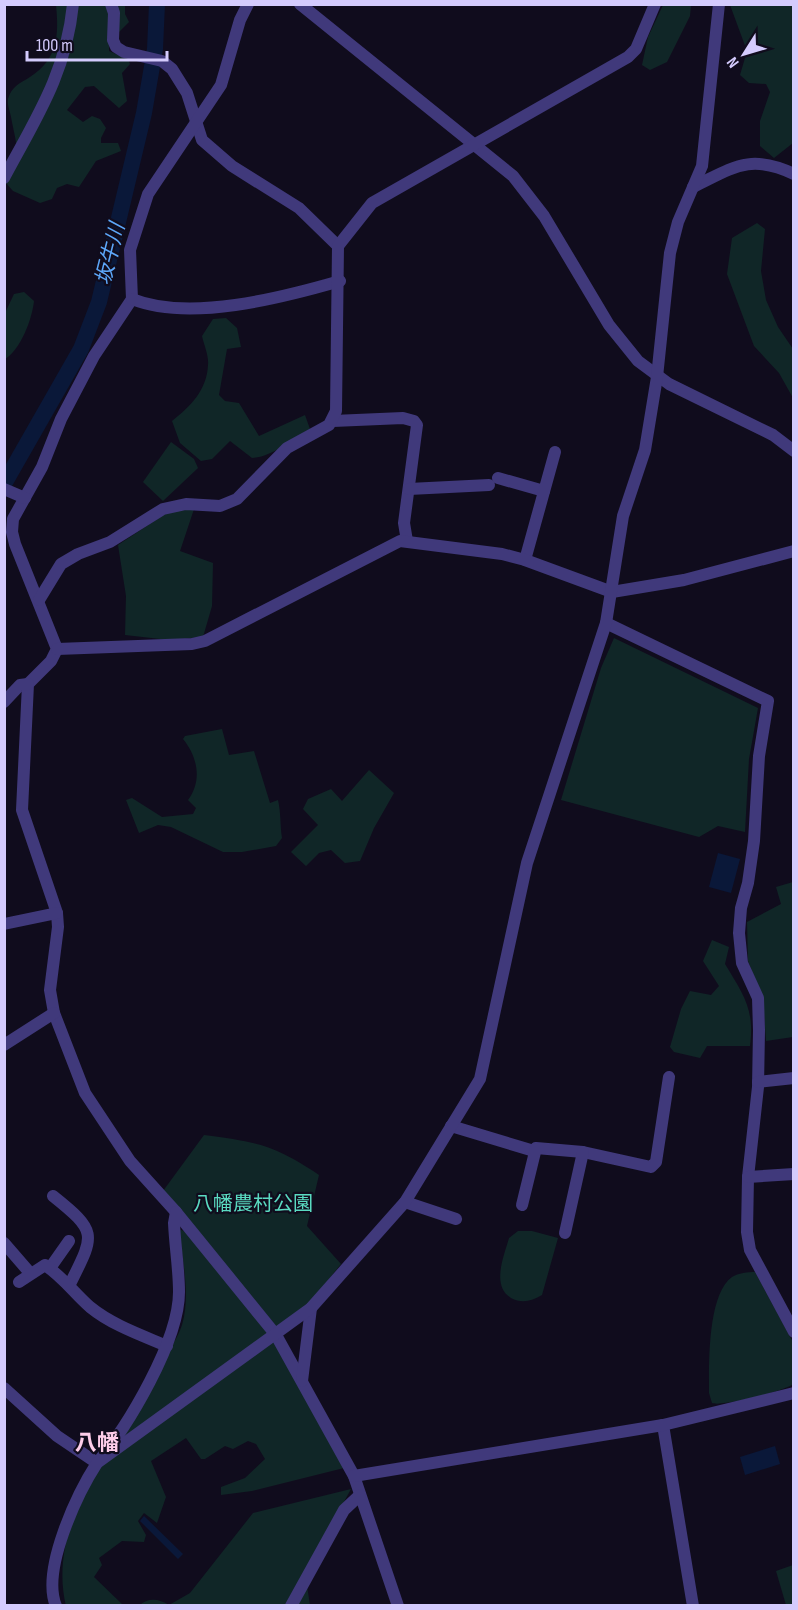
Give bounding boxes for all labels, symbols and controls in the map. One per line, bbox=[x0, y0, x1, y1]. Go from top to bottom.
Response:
scale bar bbox=[27, 24, 166, 62]
north arrow bbox=[714, 24, 774, 84]
text: 100 m bbox=[36, 35, 73, 56]
text: N bbox=[723, 53, 743, 71]
water label: 坂牛川 bbox=[91, 219, 131, 288]
park label: 八幡農村公園 bbox=[193, 1192, 313, 1216]
district label: 八幡 bbox=[75, 1430, 119, 1457]

